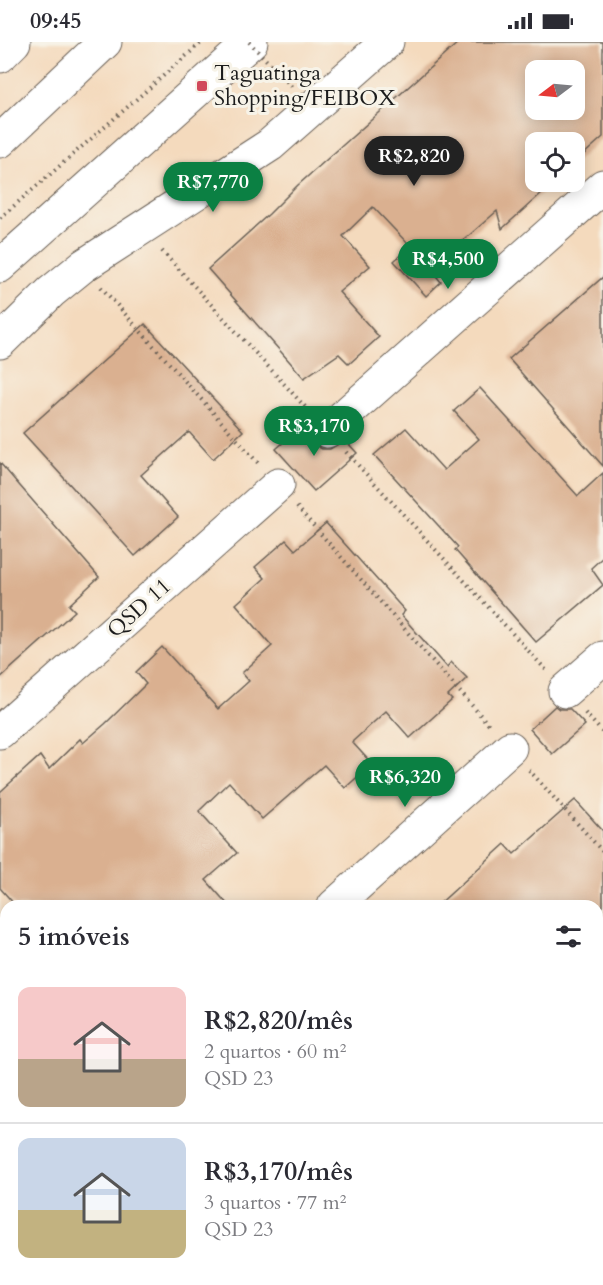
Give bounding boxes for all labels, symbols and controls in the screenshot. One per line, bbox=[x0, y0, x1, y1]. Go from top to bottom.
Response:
text: 09:45 bbox=[30, 6, 81, 36]
place label: Taguatinga Shopping/FEIBOX bbox=[214, 58, 396, 113]
north arrow bbox=[525, 60, 585, 120]
map controls bbox=[525, 60, 585, 192]
marker: Taguatinga Shopping/FEIBOX bbox=[195, 79, 209, 93]
button: locate bbox=[525, 132, 585, 192]
pin: R$2,820 bbox=[359, 136, 469, 187]
text: R$2,820 bbox=[378, 142, 450, 169]
pin: R$7,770 bbox=[158, 162, 268, 213]
text: R$7,770 bbox=[177, 168, 249, 195]
pin: R$4,500 bbox=[393, 239, 503, 290]
text: R$4,500 bbox=[412, 245, 484, 272]
pin: R$3,170 bbox=[259, 406, 369, 457]
text: R$3,170 bbox=[278, 412, 350, 439]
street label: QSD 11 bbox=[101, 571, 177, 645]
pin: R$6,320 bbox=[350, 757, 460, 808]
text: R$6,320 bbox=[369, 763, 441, 790]
text: 5 imóveis bbox=[18, 919, 130, 954]
icon: filters bbox=[552, 920, 585, 953]
text: R$2,820/mês bbox=[204, 1003, 353, 1038]
icon: home bbox=[66, 1011, 138, 1083]
text: 2 quartos · 60 m² bbox=[204, 1038, 346, 1065]
text: QSD 23 bbox=[204, 1065, 273, 1092]
text: R$3,170/mês bbox=[204, 1154, 353, 1189]
icon: home bbox=[66, 1162, 138, 1234]
text: 3 quartos · 77 m² bbox=[204, 1189, 346, 1216]
text: QSD 23 bbox=[204, 1216, 273, 1243]

